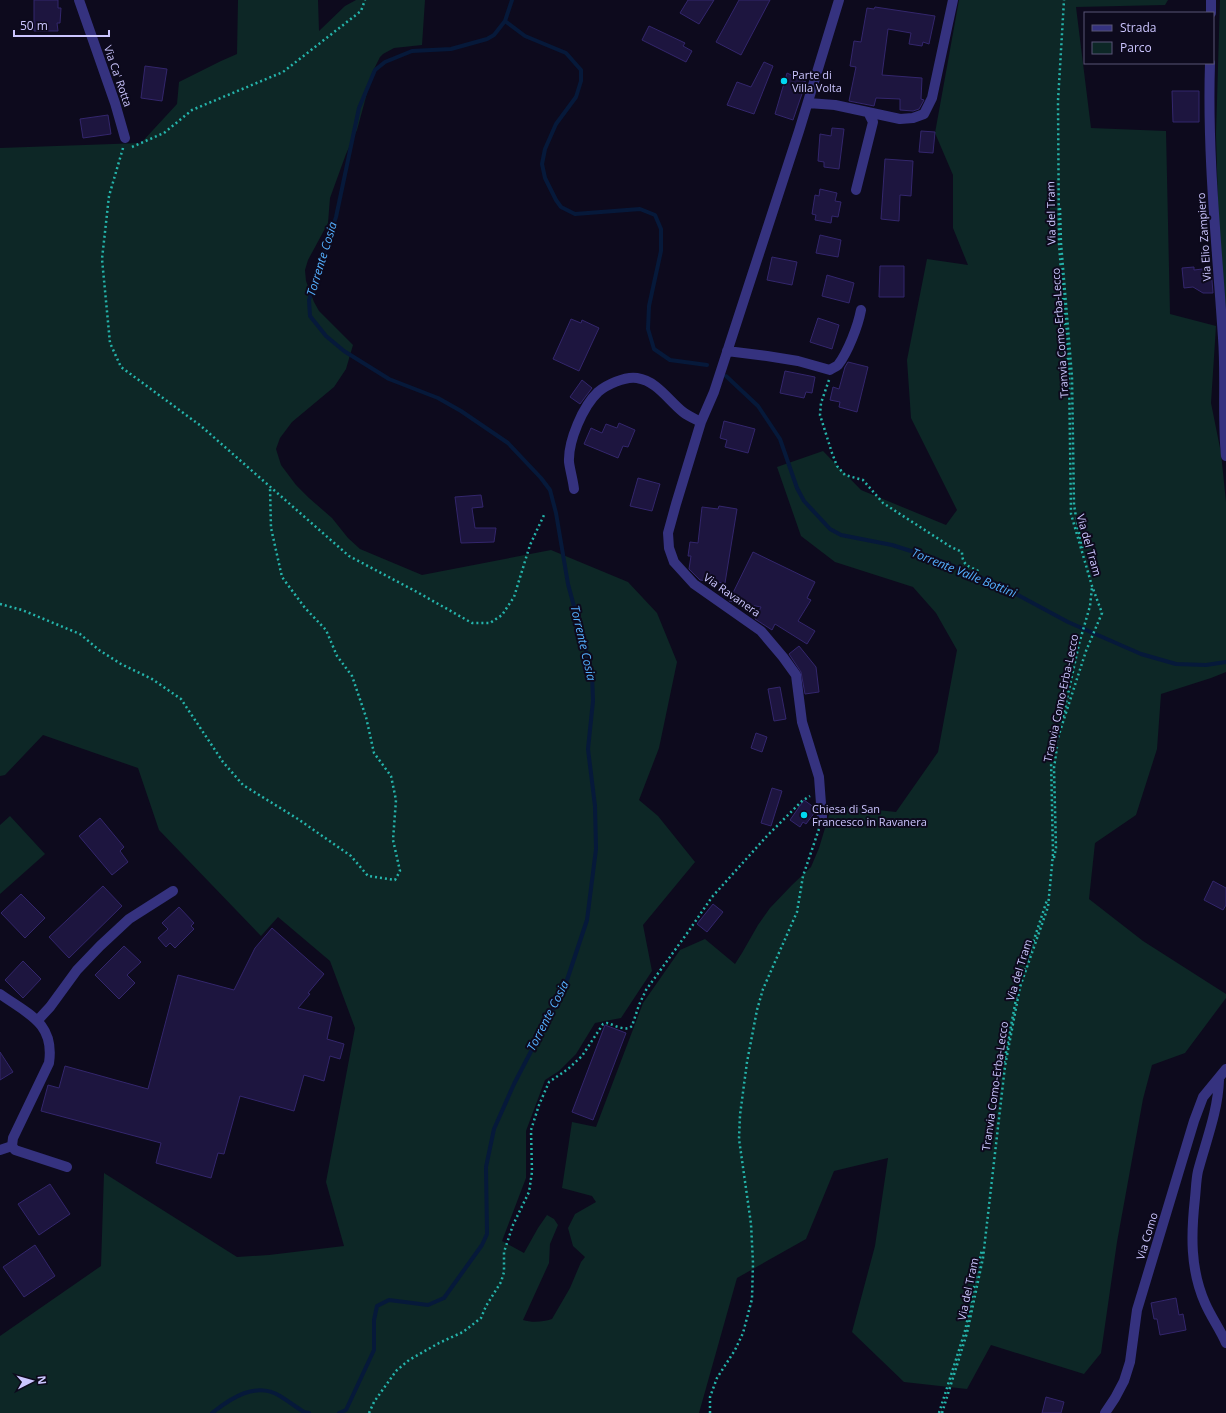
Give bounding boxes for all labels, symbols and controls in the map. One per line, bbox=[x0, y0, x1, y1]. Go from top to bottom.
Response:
scale bar bbox=[14, 12, 109, 38]
legend bbox=[1084, 12, 1214, 64]
text: 50 m bbox=[20, 17, 48, 34]
text: Strada bbox=[1120, 19, 1156, 36]
text: Parco bbox=[1120, 39, 1152, 56]
street label: Via Ca' Rotta bbox=[101, 43, 136, 109]
place label: Parte di Villa Volta bbox=[792, 67, 842, 95]
marker: Parte di Villa Volta bbox=[779, 76, 789, 86]
street label: Via del Tram bbox=[1042, 181, 1059, 245]
street label: Via Elio Zampiero bbox=[1193, 192, 1214, 282]
water label: Torrente Cosia bbox=[302, 219, 341, 298]
street label: Tranvia Como-Erba-Lecco bbox=[1047, 267, 1072, 399]
street label: Via del Tram bbox=[1073, 512, 1105, 578]
water label: Torrente Valle Bottini bbox=[909, 544, 1020, 602]
street label: Via Ravanera bbox=[701, 569, 764, 620]
water label: Torrente Cosia bbox=[567, 603, 600, 683]
street label: Tranvia Como-Erba-Lecco bbox=[1040, 632, 1082, 763]
place label: Chiesa di San Francesco in Ravanera bbox=[812, 801, 927, 829]
marker: Chiesa di San Francesco in Ravanera bbox=[799, 810, 809, 820]
street label: Via del Tram bbox=[1002, 937, 1035, 1003]
water label: Torrente Cosia bbox=[523, 977, 573, 1054]
street label: Tranvia Como-Erba-Lecco bbox=[978, 1020, 1011, 1152]
street label: Via Como bbox=[1132, 1210, 1161, 1261]
street label: Via del Tram bbox=[954, 1256, 981, 1322]
north arrow bbox=[12, 1361, 52, 1401]
text: N bbox=[35, 1375, 50, 1385]

